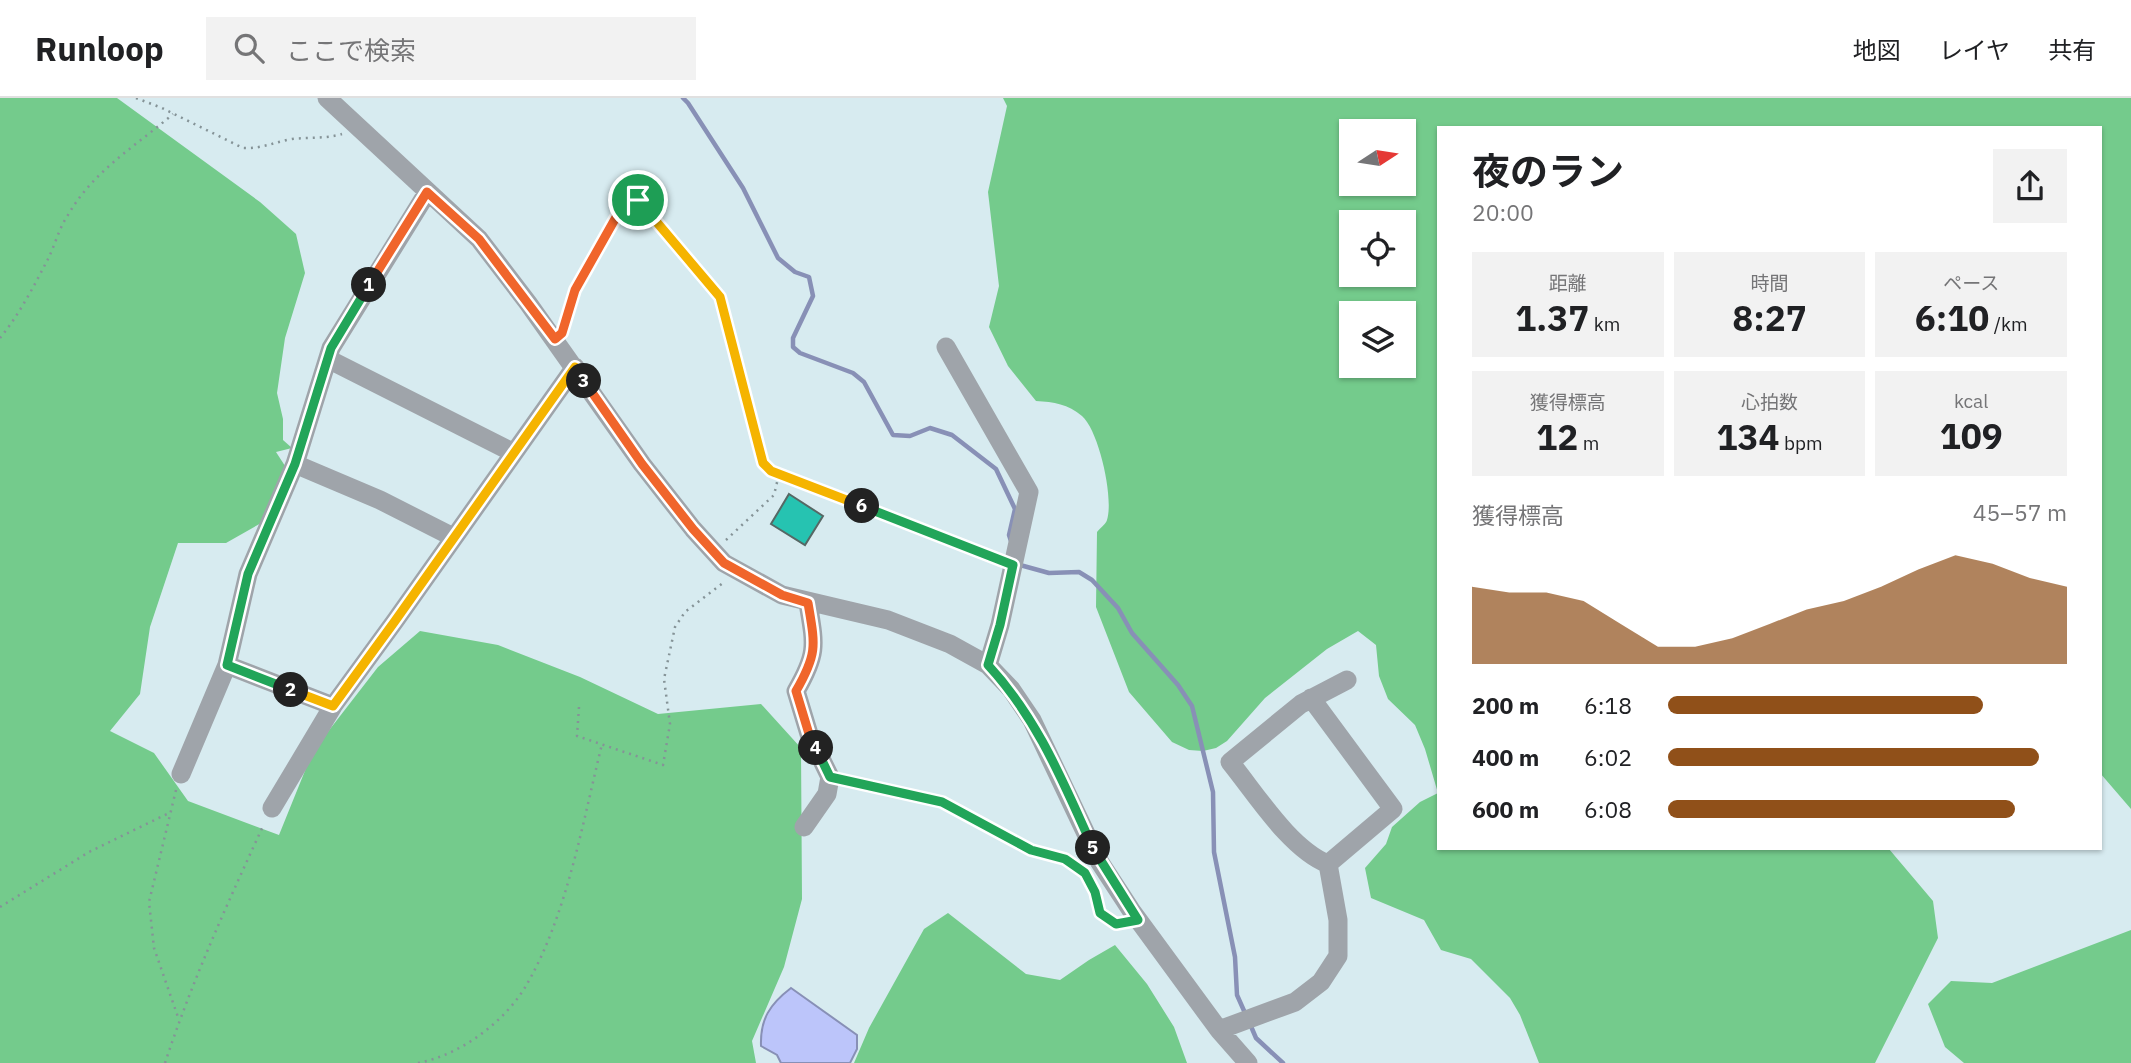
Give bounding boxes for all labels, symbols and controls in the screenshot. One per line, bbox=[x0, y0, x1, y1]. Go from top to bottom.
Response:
search box bbox=[206, 17, 696, 80]
text: Runloop bbox=[35, 27, 164, 70]
icon: search bbox=[230, 29, 268, 67]
text: ここで検索 bbox=[286, 33, 416, 67]
text: 地図 bbox=[1853, 34, 1901, 66]
text: レイヤ bbox=[1939, 34, 2010, 66]
text: 共有 bbox=[2048, 34, 2096, 66]
north arrow bbox=[1339, 119, 1416, 196]
map controls bbox=[1339, 119, 1416, 378]
text: 夜のラン bbox=[1472, 146, 1624, 195]
button: share bbox=[1993, 149, 2067, 223]
pin bbox=[608, 170, 668, 230]
icon: arrive bbox=[619, 181, 657, 219]
text: 20:00 bbox=[1472, 197, 1534, 227]
button: locate bbox=[1339, 210, 1416, 287]
pin: 1 bbox=[352, 268, 386, 302]
text: 距離 bbox=[1549, 271, 1587, 295]
text: 時間 bbox=[1750, 271, 1789, 295]
text: ペース bbox=[1943, 271, 1999, 295]
text: 1 bbox=[363, 272, 374, 296]
text: 1.37 bbox=[1515, 295, 1589, 341]
text: 8:27 bbox=[1732, 295, 1807, 341]
text: 6:10 bbox=[1915, 295, 1989, 341]
button: layers bbox=[1339, 301, 1416, 378]
text: km bbox=[1589, 312, 1620, 336]
text: /km bbox=[1989, 312, 2028, 336]
pin: 3 bbox=[566, 364, 602, 398]
text: 3 bbox=[578, 368, 589, 392]
text: kcal bbox=[1954, 389, 1988, 413]
text: 獲得標高 bbox=[1530, 390, 1606, 414]
text: 心拍数 bbox=[1741, 390, 1798, 414]
text: 109 bbox=[1940, 413, 2003, 459]
text: 12 bbox=[1536, 414, 1578, 460]
text: 134 bbox=[1716, 414, 1779, 460]
text: m bbox=[1578, 431, 1599, 455]
text: bpm bbox=[1779, 431, 1823, 455]
pin: 6 bbox=[844, 488, 880, 524]
text: 6 bbox=[856, 493, 867, 517]
text: 45–57 m bbox=[1973, 497, 2067, 527]
text: 獲得標高 bbox=[1472, 500, 1564, 530]
pin: 2 bbox=[274, 672, 308, 708]
text: 2 bbox=[285, 677, 296, 701]
text: 200 m bbox=[1472, 690, 1539, 720]
text: 6:18 bbox=[1584, 690, 1632, 720]
pin: 4 bbox=[798, 730, 834, 766]
text: 4 bbox=[810, 735, 821, 759]
text: 400 m bbox=[1472, 742, 1539, 772]
text: 6:02 bbox=[1584, 742, 1632, 772]
text: 600 m bbox=[1472, 794, 1539, 824]
text: 6:08 bbox=[1584, 794, 1632, 824]
pin: 5 bbox=[1076, 830, 1110, 866]
text: 5 bbox=[1087, 835, 1098, 859]

